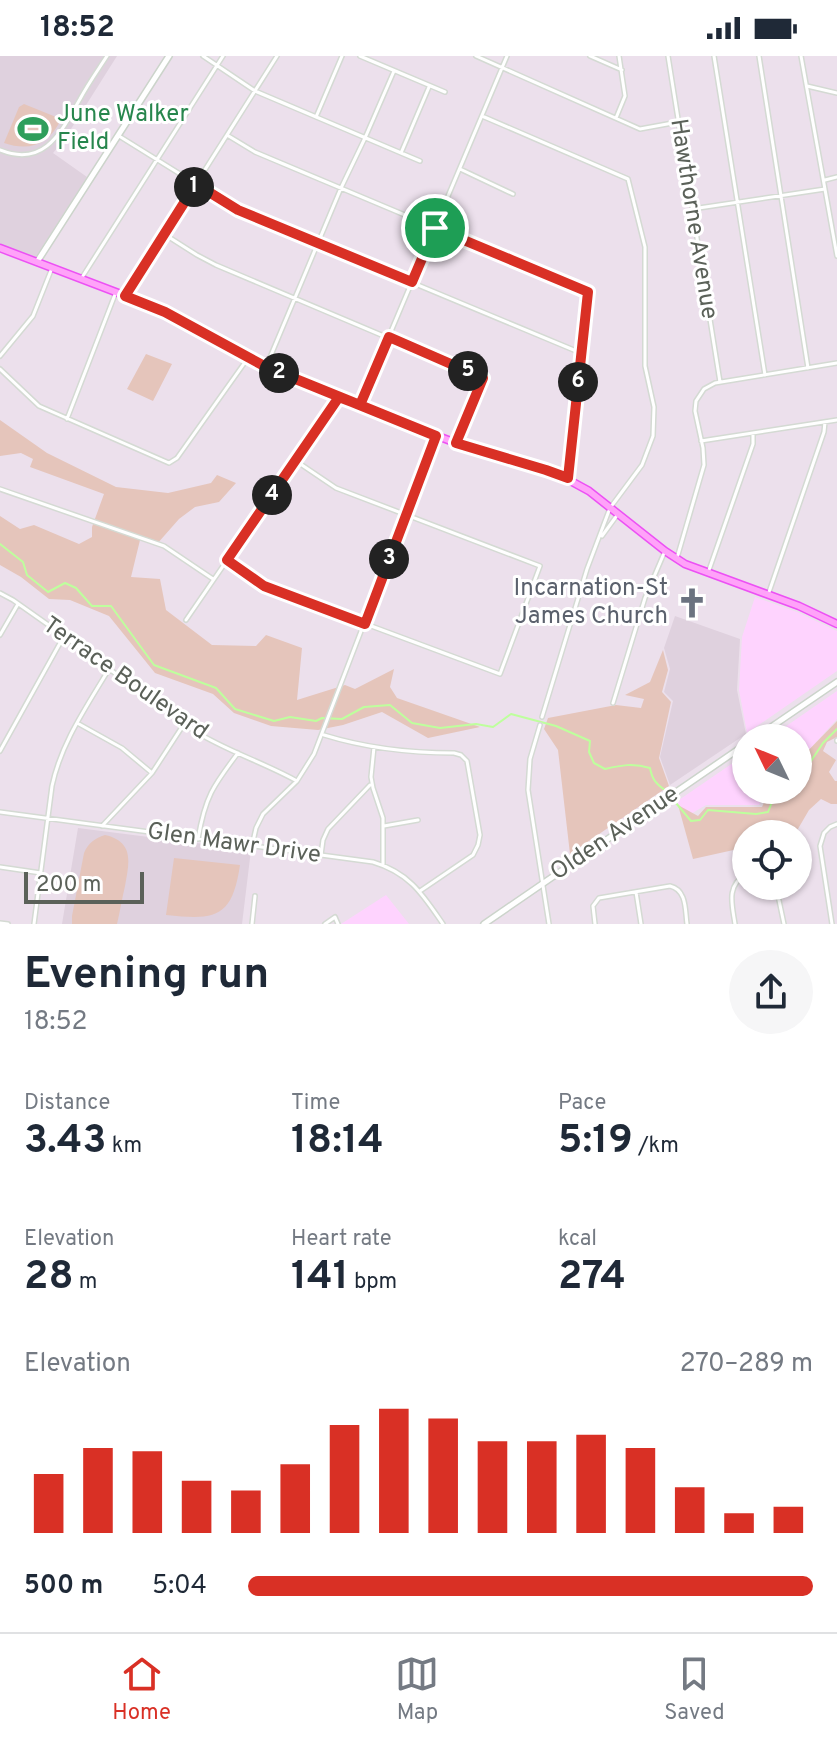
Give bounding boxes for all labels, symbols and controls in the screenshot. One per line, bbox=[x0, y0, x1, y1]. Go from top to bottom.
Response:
text: 18:52 bbox=[40, 10, 115, 47]
place label: June Walker Field bbox=[57, 100, 189, 158]
sports icon: June Walker Field bbox=[16, 112, 50, 146]
street label: Hawthorne Avenue bbox=[662, 117, 724, 321]
pin: 1 bbox=[174, 167, 214, 207]
text: 1 bbox=[190, 173, 198, 200]
pin bbox=[401, 194, 469, 262]
icon: arrive bbox=[413, 206, 457, 250]
pin: 5 bbox=[448, 351, 488, 391]
pin: 2 bbox=[259, 353, 299, 393]
text: 5 bbox=[461, 357, 475, 384]
text: 2 bbox=[272, 359, 286, 386]
pin: 6 bbox=[558, 362, 598, 402]
text: 6 bbox=[571, 368, 585, 395]
pin: 4 bbox=[252, 475, 292, 515]
text: 4 bbox=[265, 481, 279, 508]
pin: 3 bbox=[369, 539, 409, 579]
text: 3 bbox=[382, 545, 396, 572]
place label: Incarnation-St James Church bbox=[514, 574, 668, 632]
church icon: Incarnation-St James Church bbox=[675, 586, 709, 620]
street label: Terrace Boulevard bbox=[36, 611, 214, 747]
north arrow bbox=[732, 724, 812, 804]
map controls bbox=[732, 724, 812, 900]
street label: Olden Avenue bbox=[545, 780, 685, 888]
street label: Glen Mawr Drive bbox=[145, 817, 323, 871]
button: locate bbox=[732, 820, 812, 900]
scale bar bbox=[24, 868, 144, 904]
text: 200 m bbox=[36, 872, 101, 899]
text: Evening run bbox=[24, 948, 269, 1004]
button: share bbox=[729, 950, 813, 1034]
text: 18:52 bbox=[24, 1006, 87, 1039]
text: Distance bbox=[24, 1090, 110, 1117]
text: Time bbox=[291, 1090, 340, 1117]
text: Pace bbox=[558, 1090, 606, 1117]
text: 3.43 bbox=[24, 1117, 106, 1167]
text: 18:14 bbox=[291, 1117, 384, 1167]
text: 5:19 bbox=[558, 1117, 633, 1167]
text: km bbox=[106, 1133, 142, 1160]
text: /km bbox=[633, 1133, 679, 1160]
text: Elevation bbox=[24, 1226, 114, 1253]
text: Heart rate bbox=[291, 1226, 392, 1253]
text: kcal bbox=[558, 1226, 597, 1253]
text: 28 bbox=[24, 1253, 74, 1303]
text: 141 bbox=[291, 1253, 349, 1303]
text: 274 bbox=[558, 1253, 626, 1303]
text: m bbox=[74, 1269, 97, 1296]
text: bpm bbox=[349, 1269, 397, 1296]
text: Elevation bbox=[24, 1348, 131, 1381]
text: 270–289 m bbox=[680, 1348, 813, 1381]
text: 500 m bbox=[24, 1570, 103, 1603]
text: 5:04 bbox=[152, 1570, 207, 1603]
tab: Home bbox=[112, 1652, 171, 1727]
tab: Map bbox=[395, 1652, 439, 1727]
tab: Saved bbox=[664, 1652, 725, 1727]

